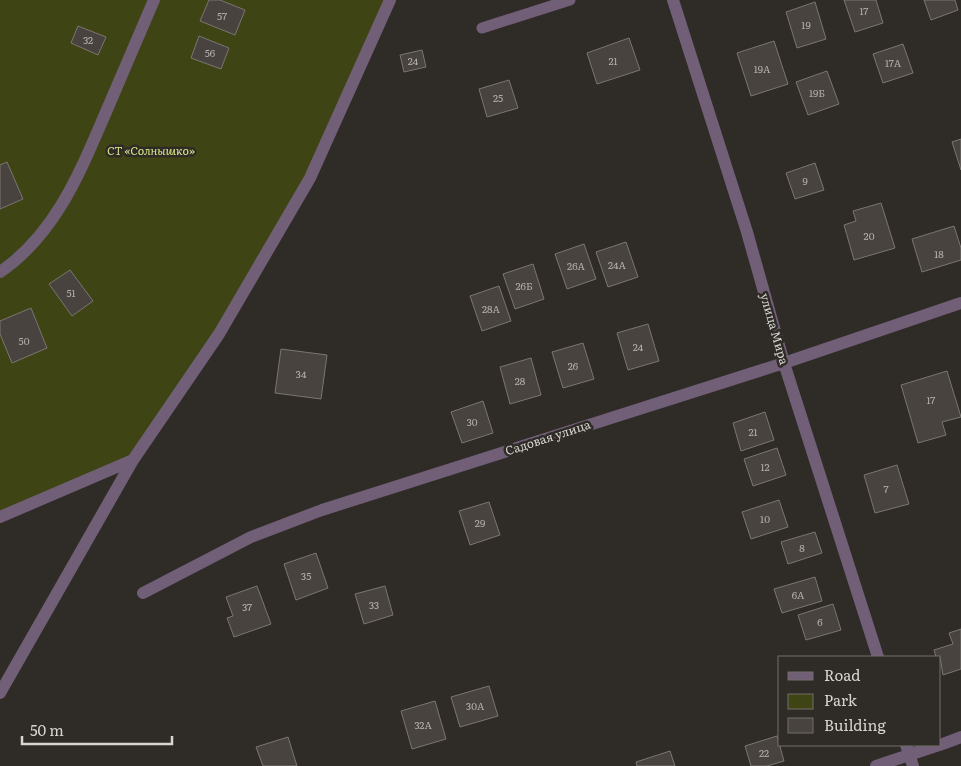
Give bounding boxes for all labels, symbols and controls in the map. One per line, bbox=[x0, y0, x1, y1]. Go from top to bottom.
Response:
house number: 17 bbox=[860, 3, 868, 18]
house number: 57 bbox=[217, 8, 227, 23]
house number: 19 bbox=[801, 17, 811, 32]
house number: 32 bbox=[83, 32, 93, 47]
house number: 56 bbox=[205, 45, 216, 60]
house number: 24 bbox=[408, 53, 419, 68]
house number: 21 bbox=[608, 53, 618, 68]
house number: 17А bbox=[885, 55, 902, 70]
house number: 19А bbox=[754, 61, 771, 76]
house number: 19Б bbox=[809, 85, 825, 100]
house number: 25 bbox=[493, 90, 503, 105]
park label: СТ «Солнышко» bbox=[107, 141, 195, 159]
house number: 9 bbox=[802, 173, 808, 188]
house number: 20 bbox=[864, 228, 875, 243]
house number: 18 bbox=[934, 246, 944, 261]
house number: 24А bbox=[608, 257, 627, 272]
house number: 26А bbox=[567, 258, 586, 273]
house number: 26Б bbox=[515, 278, 533, 293]
house number: 51 bbox=[66, 285, 76, 300]
street label: улица Мира bbox=[756, 291, 794, 367]
house number: 28А bbox=[482, 301, 501, 316]
house number: 50 bbox=[19, 333, 30, 348]
house number: 24 bbox=[633, 339, 644, 354]
house number: 26 bbox=[568, 358, 579, 373]
house number: 34 bbox=[296, 366, 307, 381]
house number: 28 bbox=[515, 373, 526, 388]
house number: 17 bbox=[927, 392, 935, 407]
house number: 30 bbox=[466, 414, 478, 429]
street label: Садовая улица bbox=[503, 415, 593, 459]
house number: 21 bbox=[748, 424, 758, 439]
house number: 12 bbox=[760, 459, 770, 474]
house number: 7 bbox=[883, 481, 889, 496]
house number: 10 bbox=[760, 511, 770, 526]
house number: 29 bbox=[475, 515, 485, 530]
house number: 8 bbox=[799, 540, 805, 555]
house number: 35 bbox=[301, 568, 311, 583]
house number: 6А bbox=[792, 587, 805, 602]
house number: 33 bbox=[369, 597, 379, 612]
house number: 37 bbox=[242, 599, 252, 614]
house number: 6 bbox=[817, 614, 823, 629]
legend bbox=[778, 656, 941, 746]
text: Road bbox=[824, 663, 860, 686]
text: Park bbox=[824, 688, 858, 711]
house number: 30А bbox=[466, 698, 485, 713]
text: Building bbox=[824, 713, 886, 736]
scale bar bbox=[22, 714, 172, 746]
house number: 32А bbox=[414, 717, 432, 732]
text: 50 m bbox=[30, 718, 64, 741]
house number: 22 bbox=[759, 745, 769, 760]

